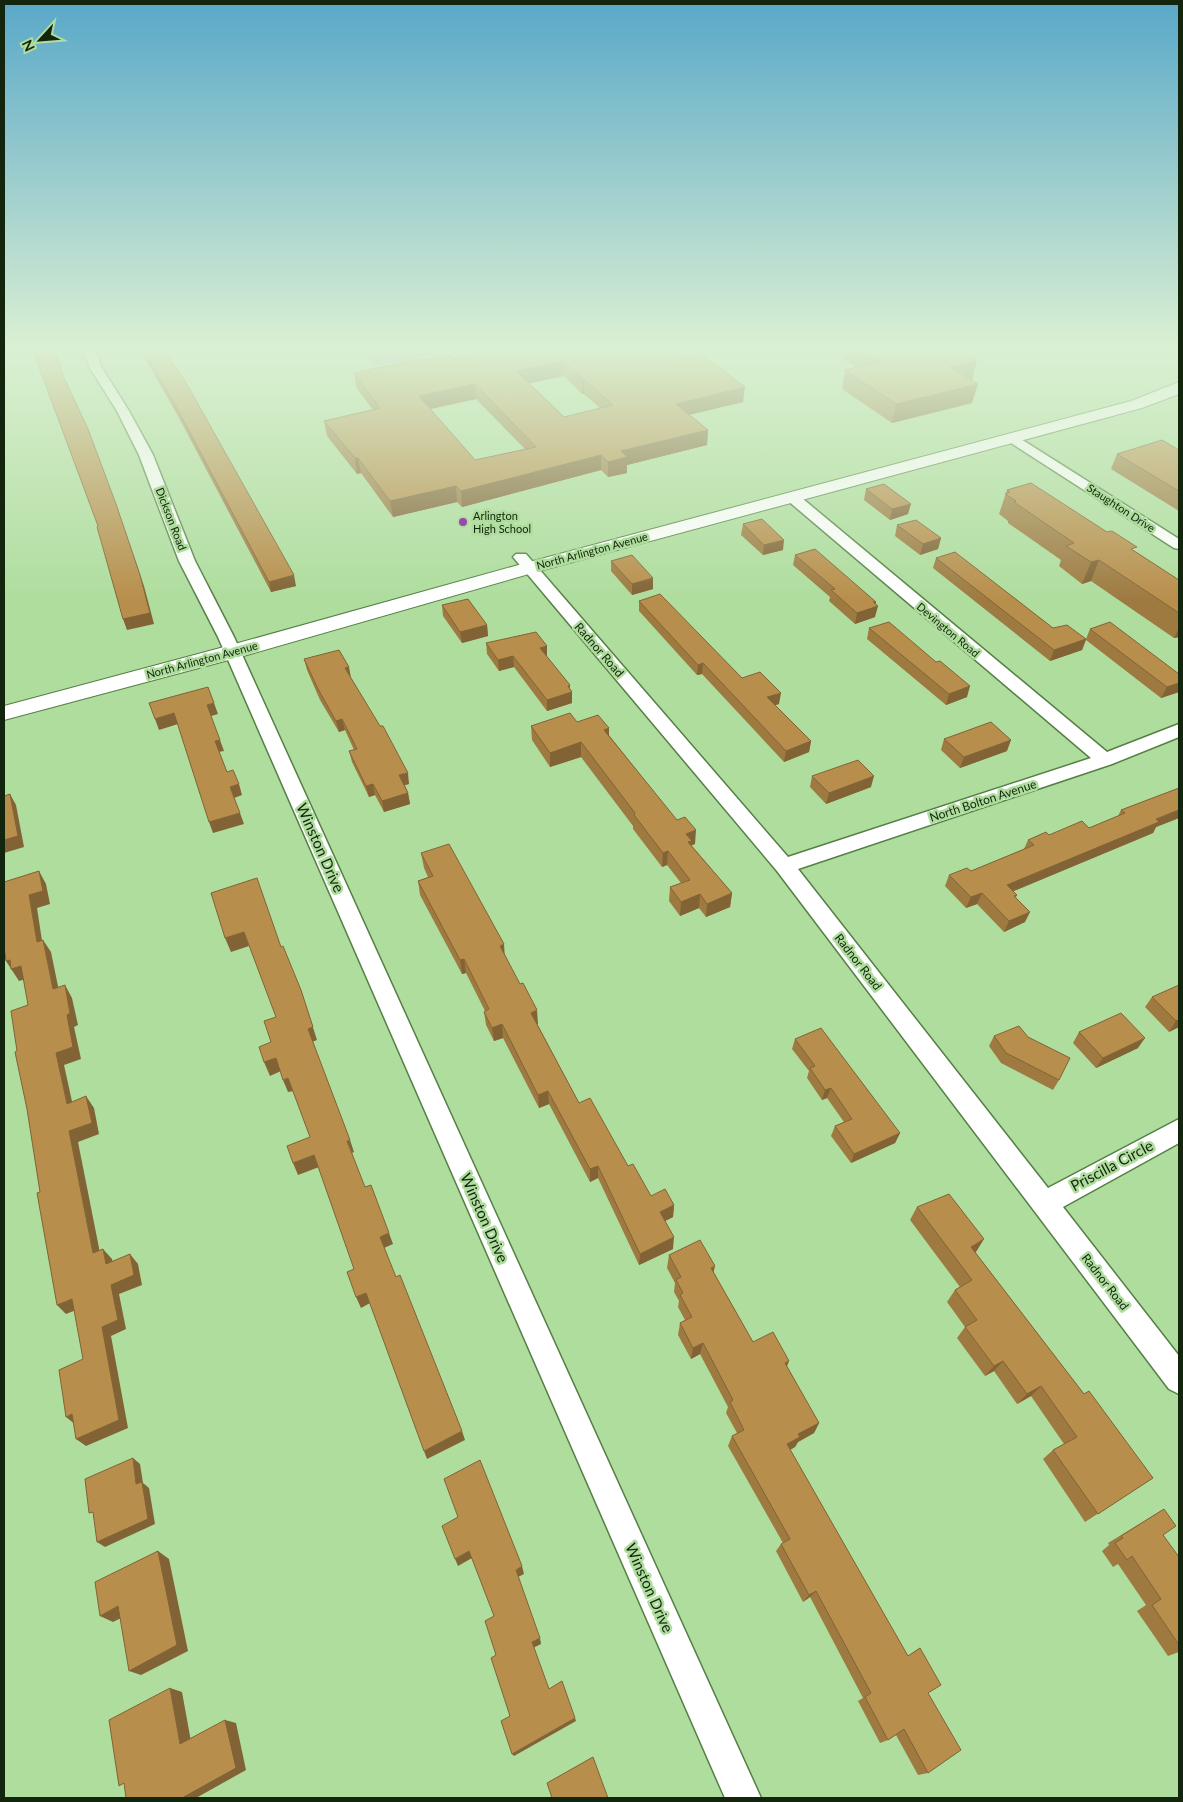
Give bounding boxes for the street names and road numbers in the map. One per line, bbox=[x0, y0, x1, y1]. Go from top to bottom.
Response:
street label: Staughton Drive bbox=[1085, 481, 1158, 534]
street label: Dickson Road bbox=[154, 486, 189, 552]
street label: North Arlington Avenue bbox=[535, 529, 649, 572]
street label: Devington Road bbox=[914, 600, 982, 660]
street label: Radnor Road bbox=[572, 619, 627, 680]
street label: North Arlington Avenue bbox=[145, 638, 259, 681]
street label: North Bolton Avenue bbox=[927, 776, 1038, 825]
street label: Winston Drive bbox=[293, 800, 349, 895]
street label: Radnor Road bbox=[832, 931, 885, 993]
street label: Priscilla Circle bbox=[1067, 1136, 1156, 1194]
street label: Winston Drive bbox=[457, 1170, 513, 1265]
street label: Radnor Road bbox=[1079, 1251, 1132, 1313]
street label: Winston Drive bbox=[622, 1540, 678, 1635]

